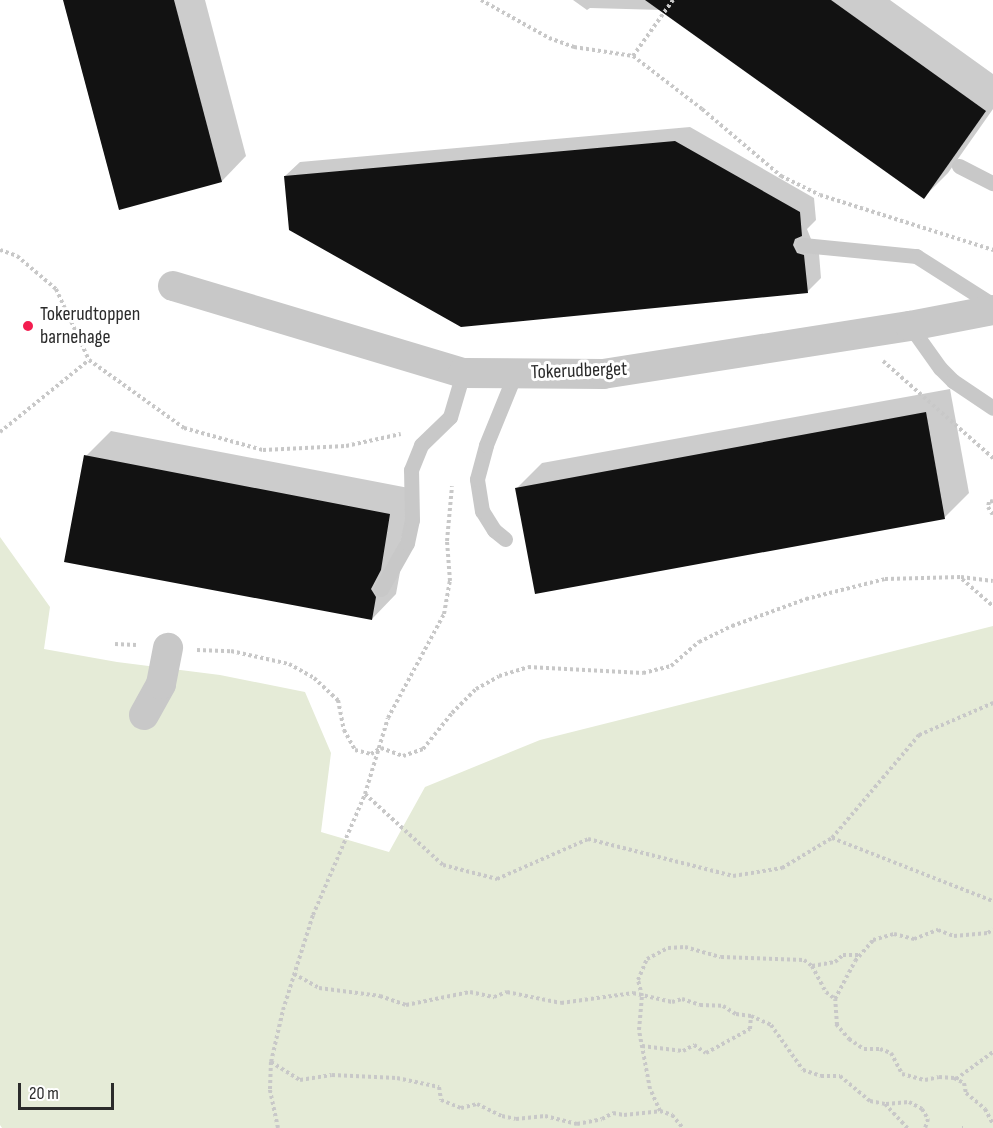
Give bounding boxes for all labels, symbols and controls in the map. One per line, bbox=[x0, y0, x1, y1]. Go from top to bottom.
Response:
place label: Tokerudtoppen barnehage bbox=[40, 302, 140, 349]
marker: Tokerudtoppen barnehage bbox=[21, 319, 35, 333]
street label: Tokerudberget bbox=[530, 357, 628, 385]
scale bar bbox=[21, 1071, 117, 1109]
text: 20 m bbox=[29, 1083, 59, 1104]

